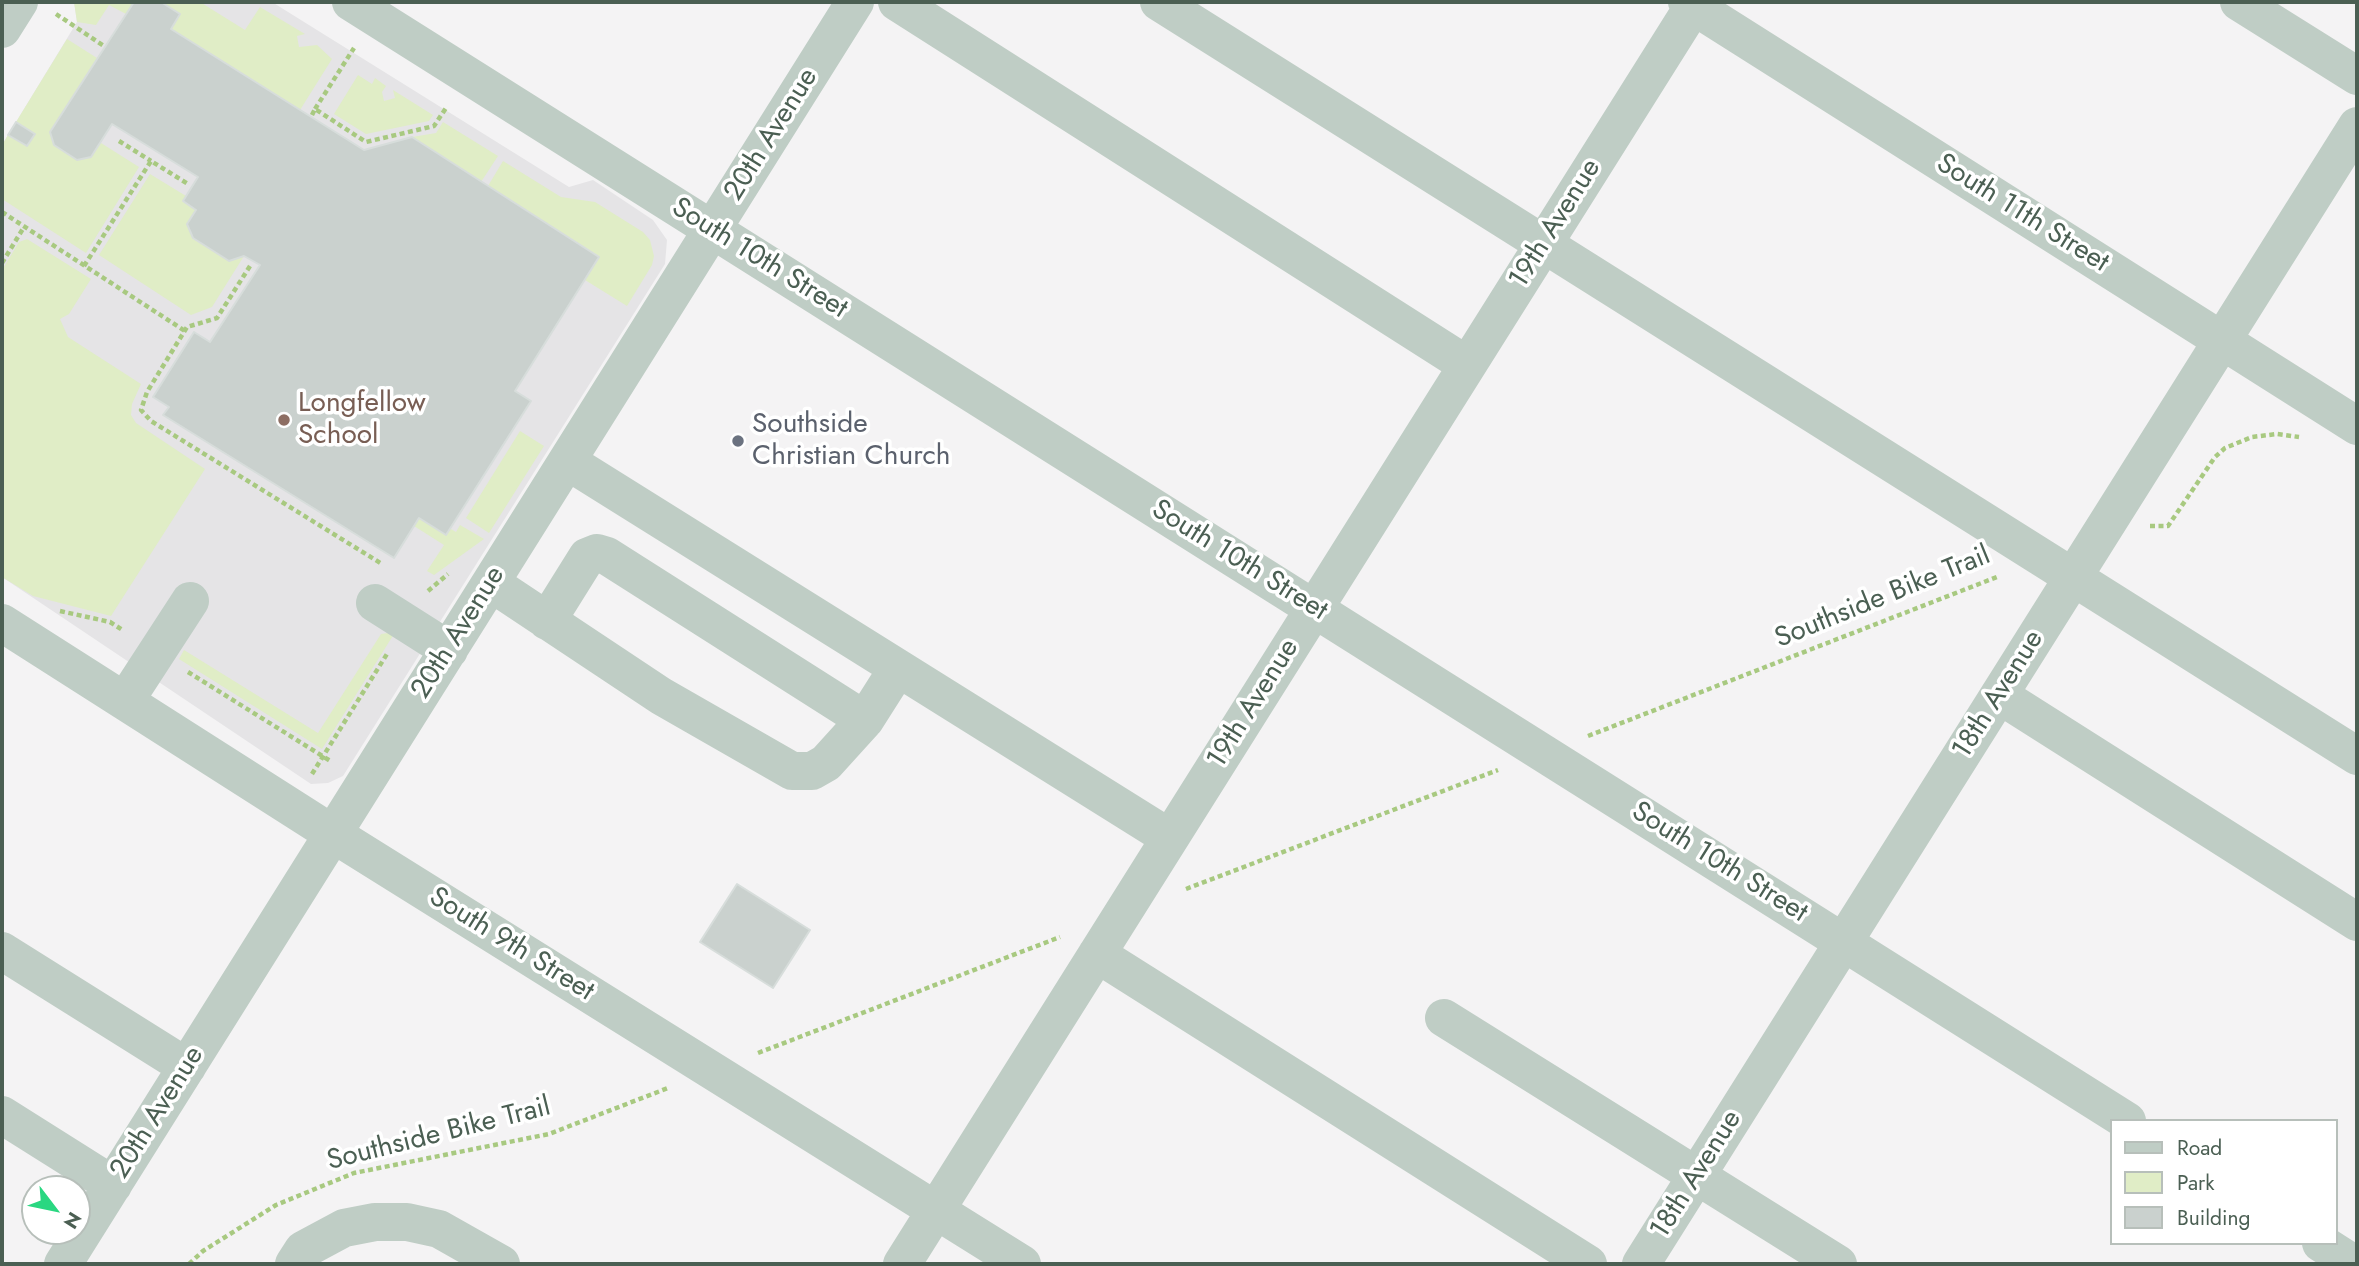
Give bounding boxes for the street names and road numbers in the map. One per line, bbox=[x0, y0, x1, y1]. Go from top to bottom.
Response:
street label: 20th Avenue bbox=[718, 63, 826, 207]
street label: South 11th Street bbox=[1930, 148, 2114, 280]
street label: 19th Avenue bbox=[1503, 153, 1609, 295]
street label: South 10th Street bbox=[665, 191, 853, 327]
street label: South 10th Street bbox=[1145, 493, 1333, 629]
street label: Southside Bike Trail bbox=[1770, 539, 1996, 657]
street label: 20th Avenue bbox=[405, 561, 513, 705]
street label: 18th Avenue bbox=[1946, 625, 2052, 765]
street label: 19th Avenue bbox=[1201, 633, 1307, 775]
street label: South 10th Street bbox=[1625, 795, 1813, 931]
street label: South 9th Street bbox=[422, 881, 600, 1009]
street label: 20th Avenue bbox=[104, 1041, 212, 1185]
street label: Southside Bike Trail bbox=[324, 1091, 554, 1179]
street label: 18th Avenue bbox=[1644, 1105, 1750, 1245]

